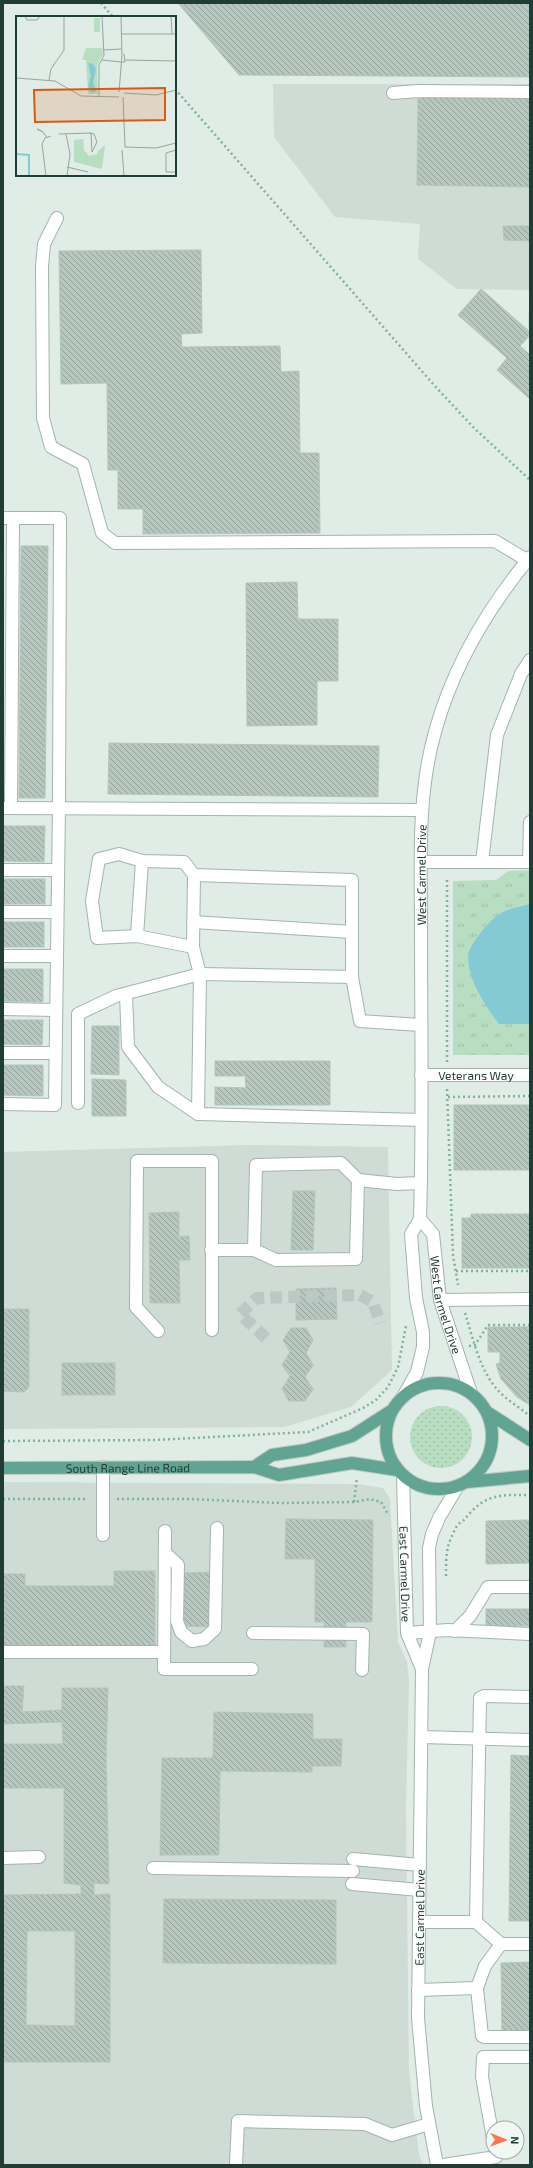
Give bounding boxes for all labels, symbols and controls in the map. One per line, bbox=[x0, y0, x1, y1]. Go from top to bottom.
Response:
inset map bbox=[16, 16, 176, 176]
street label: West Carmel Drive bbox=[414, 824, 428, 925]
street label: Veterans Way bbox=[438, 1068, 514, 1082]
street label: West Carmel Drive bbox=[428, 1255, 464, 1355]
street label: South Range Line Road bbox=[66, 1460, 190, 1475]
street label: East Carmel Drive bbox=[397, 1526, 414, 1622]
street label: East Carmel Drive bbox=[412, 1869, 427, 1966]
north arrow bbox=[485, 2120, 525, 2160]
text: N bbox=[509, 2136, 522, 2144]

